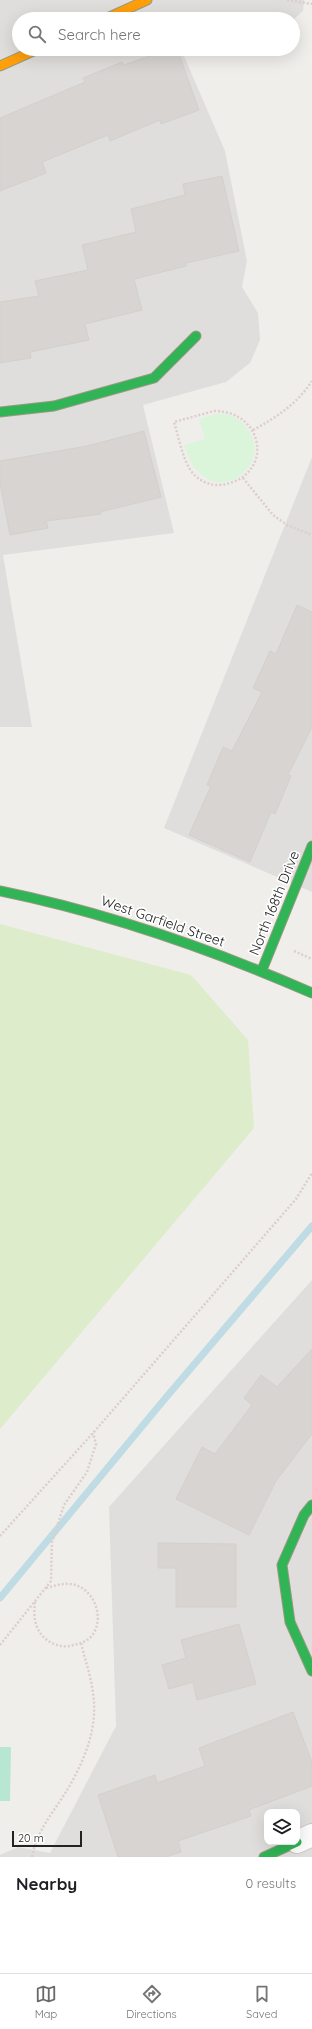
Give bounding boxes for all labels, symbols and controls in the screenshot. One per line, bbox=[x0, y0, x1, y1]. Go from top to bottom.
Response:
search box bbox=[12, 12, 300, 56]
icon: search bbox=[26, 23, 48, 45]
text: Search here bbox=[58, 25, 141, 44]
street label: North 168th Drive bbox=[245, 848, 303, 958]
street label: West Garfield Street bbox=[99, 891, 227, 951]
map controls bbox=[264, 1809, 300, 1845]
button: layers bbox=[264, 1809, 300, 1845]
scale bar bbox=[12, 1829, 82, 1848]
text: 20 m bbox=[18, 1831, 44, 1845]
text: Nearby bbox=[16, 1873, 77, 1894]
text: 0 results bbox=[245, 1875, 296, 1891]
tab: Map bbox=[35, 1983, 57, 2021]
tab: Directions bbox=[126, 1983, 177, 2021]
tab: Saved bbox=[246, 1983, 277, 2021]

